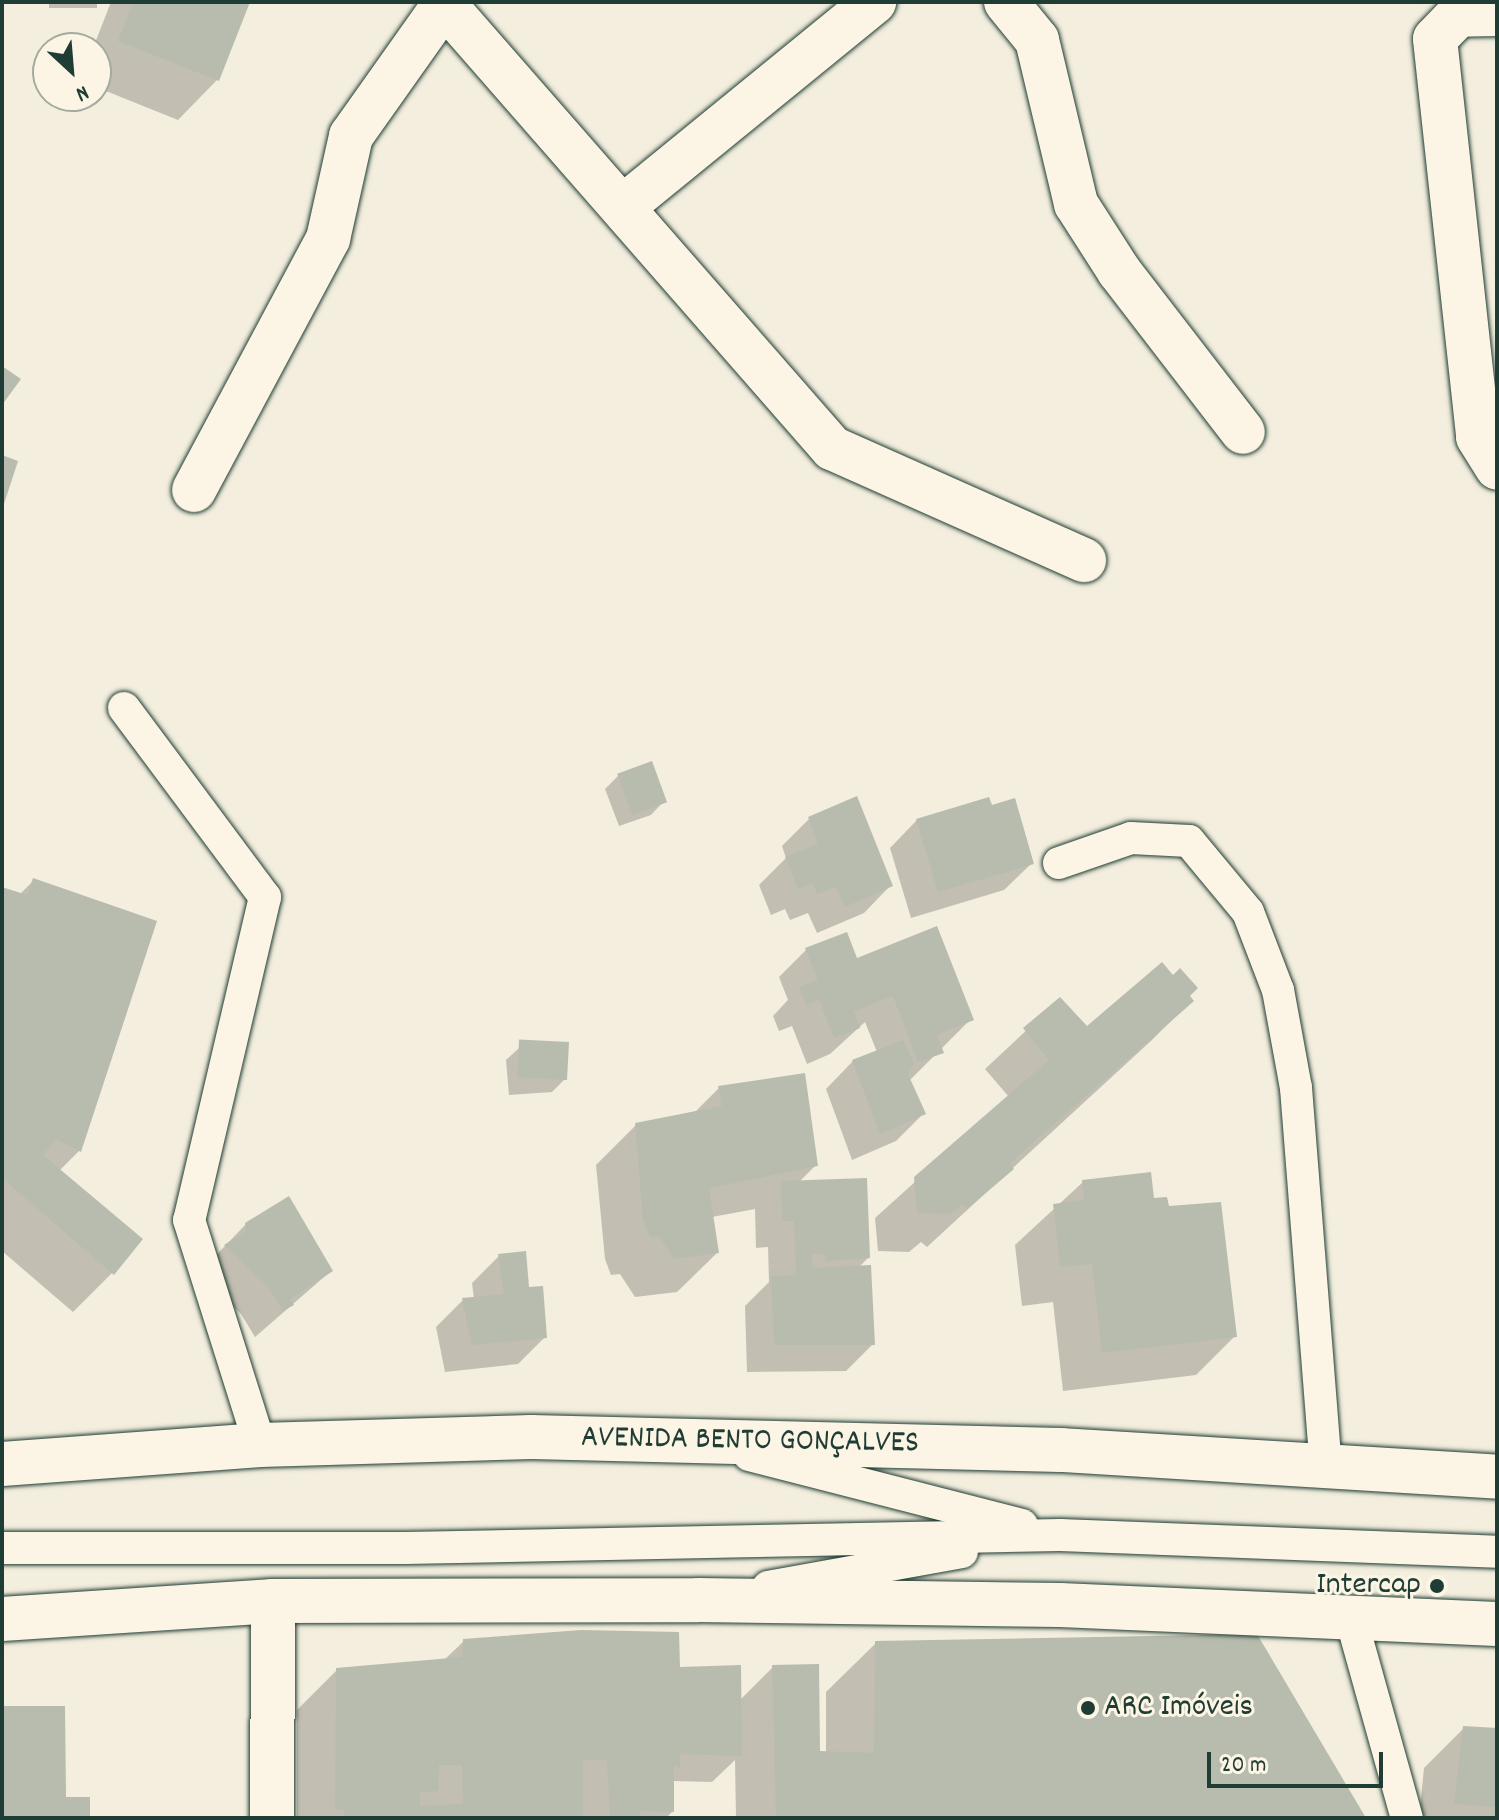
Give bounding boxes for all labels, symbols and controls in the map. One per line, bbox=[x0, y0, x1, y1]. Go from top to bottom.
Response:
north arrow bbox=[32, 32, 112, 112]
text: N bbox=[70, 76, 94, 109]
street label: AVENIDA BENTO GONÇALVES bbox=[581, 1420, 919, 1464]
place label: Intercap bbox=[1316, 1567, 1421, 1605]
marker: Intercap bbox=[1428, 1577, 1446, 1595]
place label: ARC Imóveis bbox=[1104, 1689, 1253, 1727]
marker: ARC Imóveis bbox=[1079, 1699, 1097, 1717]
scale bar bbox=[1211, 1736, 1387, 1786]
text: 20 m bbox=[1221, 1749, 1267, 1783]

